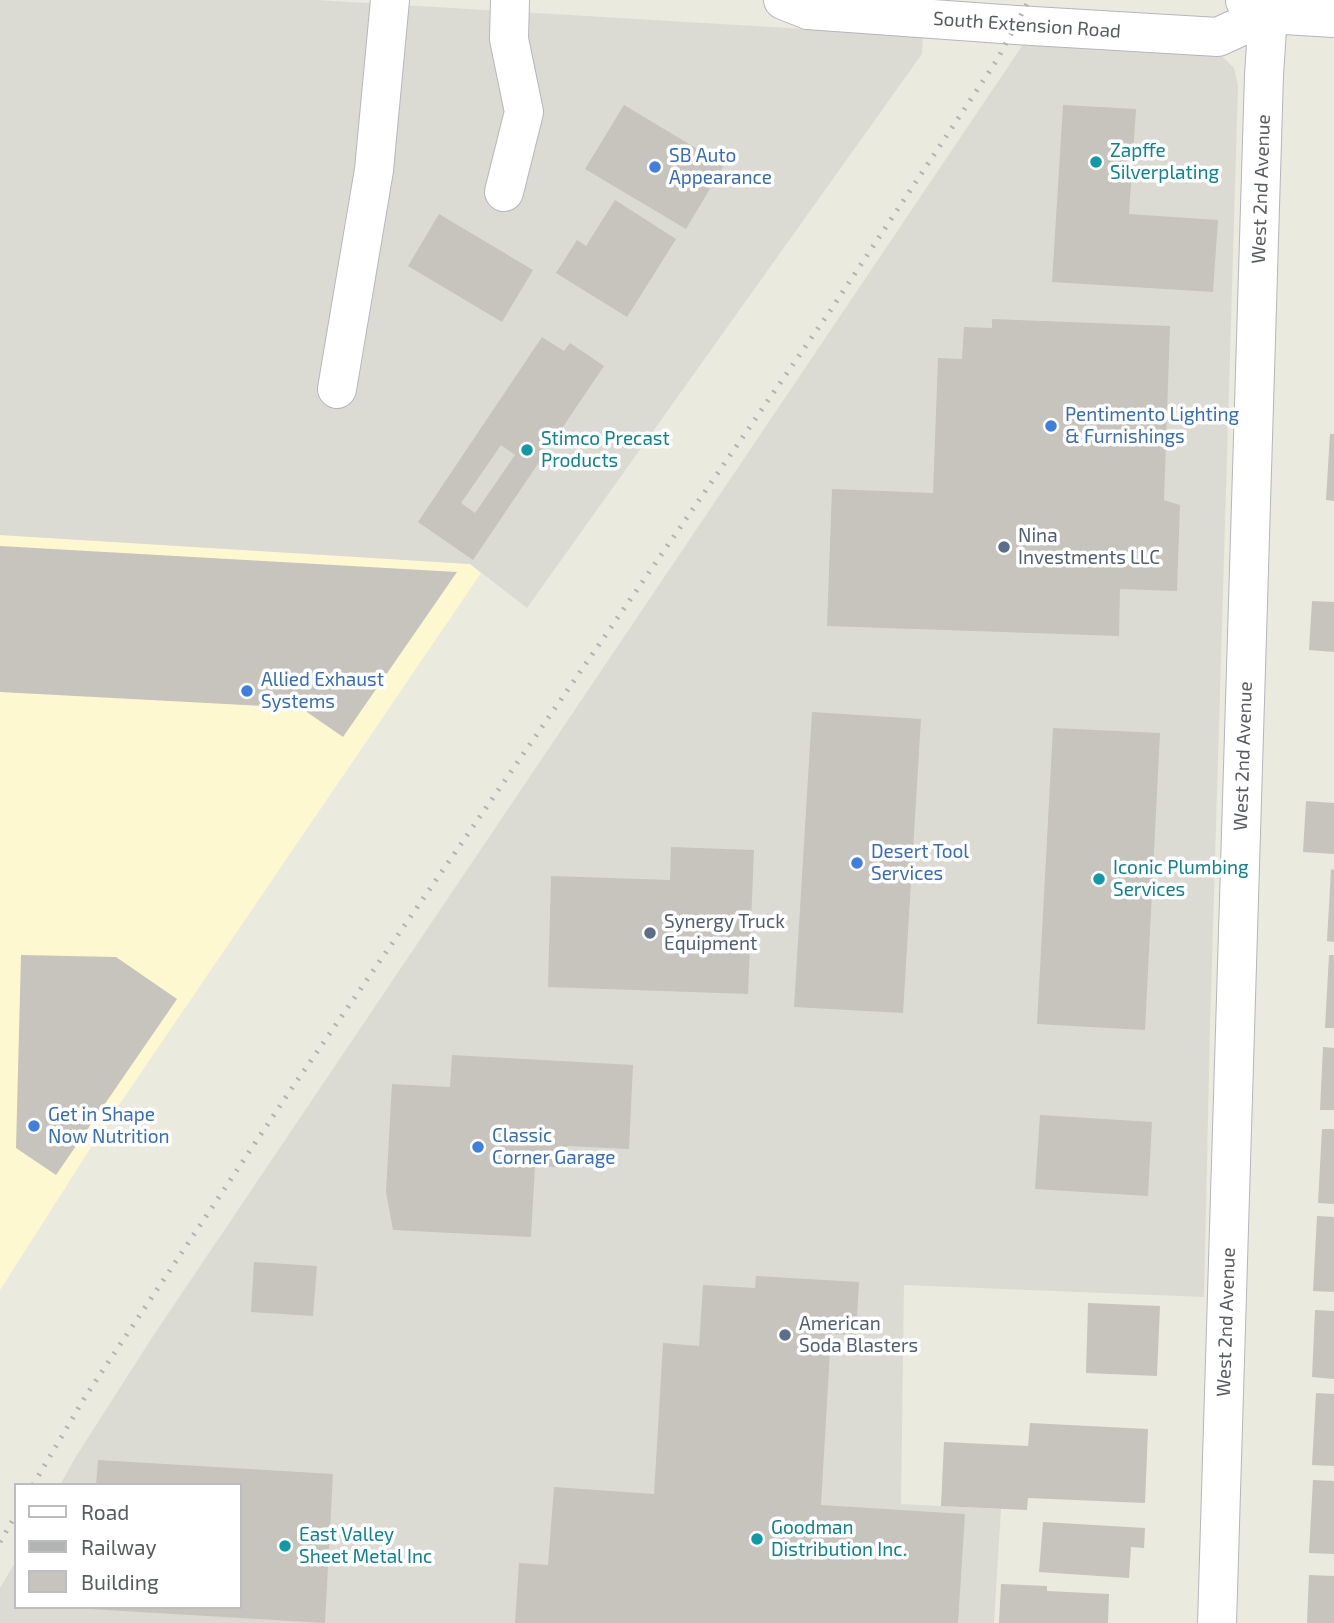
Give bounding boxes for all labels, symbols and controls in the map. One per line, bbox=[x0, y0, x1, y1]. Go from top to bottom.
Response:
street label: South Extension Road bbox=[932, 7, 1122, 43]
street label: West 2nd Avenue bbox=[1247, 114, 1275, 264]
place label: Zapffe Silverplating bbox=[1110, 140, 1219, 184]
place label: SB Auto Appearance bbox=[669, 145, 772, 189]
marker: Zapffe Silverplating bbox=[1088, 154, 1104, 170]
marker: SB Auto Appearance bbox=[647, 159, 663, 175]
place label: Pentimento Lighting & Furnishings bbox=[1065, 404, 1239, 448]
marker: Pentimento Lighting & Furnishings bbox=[1043, 418, 1059, 434]
place label: Stimco Precast Products bbox=[541, 428, 670, 472]
marker: Stimco Precast Products bbox=[519, 442, 535, 458]
place label: Nina Investments LLC bbox=[1018, 525, 1160, 569]
marker: Nina Investments LLC bbox=[996, 539, 1012, 555]
place label: Allied Exhaust Systems bbox=[261, 669, 384, 713]
street label: West 2nd Avenue bbox=[1229, 681, 1257, 831]
marker: Allied Exhaust Systems bbox=[239, 683, 255, 699]
place label: Desert Tool Services bbox=[871, 841, 969, 885]
marker: Desert Tool Services bbox=[849, 855, 865, 871]
place label: Iconic Plumbing Services bbox=[1113, 857, 1249, 901]
marker: Iconic Plumbing Services bbox=[1091, 871, 1107, 887]
place label: Synergy Truck Equipment bbox=[664, 911, 785, 955]
marker: Synergy Truck Equipment bbox=[642, 925, 658, 941]
place label: Get in Shape Now Nutrition bbox=[48, 1104, 170, 1148]
marker: Get in Shape Now Nutrition bbox=[26, 1118, 42, 1134]
place label: Classic Corner Garage bbox=[492, 1125, 615, 1169]
marker: Classic Corner Garage bbox=[470, 1139, 486, 1155]
street label: West 2nd Avenue bbox=[1212, 1247, 1240, 1397]
place label: American Soda Blasters bbox=[799, 1313, 918, 1357]
marker: American Soda Blasters bbox=[777, 1327, 793, 1343]
legend bbox=[14, 1483, 242, 1609]
text: Road bbox=[81, 1499, 129, 1524]
place label: Goodman Distribution Inc. bbox=[771, 1517, 907, 1561]
place label: East Valley Sheet Metal Inc bbox=[299, 1524, 432, 1568]
marker: Goodman Distribution Inc. bbox=[749, 1531, 765, 1547]
text: Railway bbox=[81, 1534, 157, 1559]
marker: East Valley Sheet Metal Inc bbox=[277, 1538, 293, 1554]
text: Building bbox=[81, 1569, 159, 1594]

